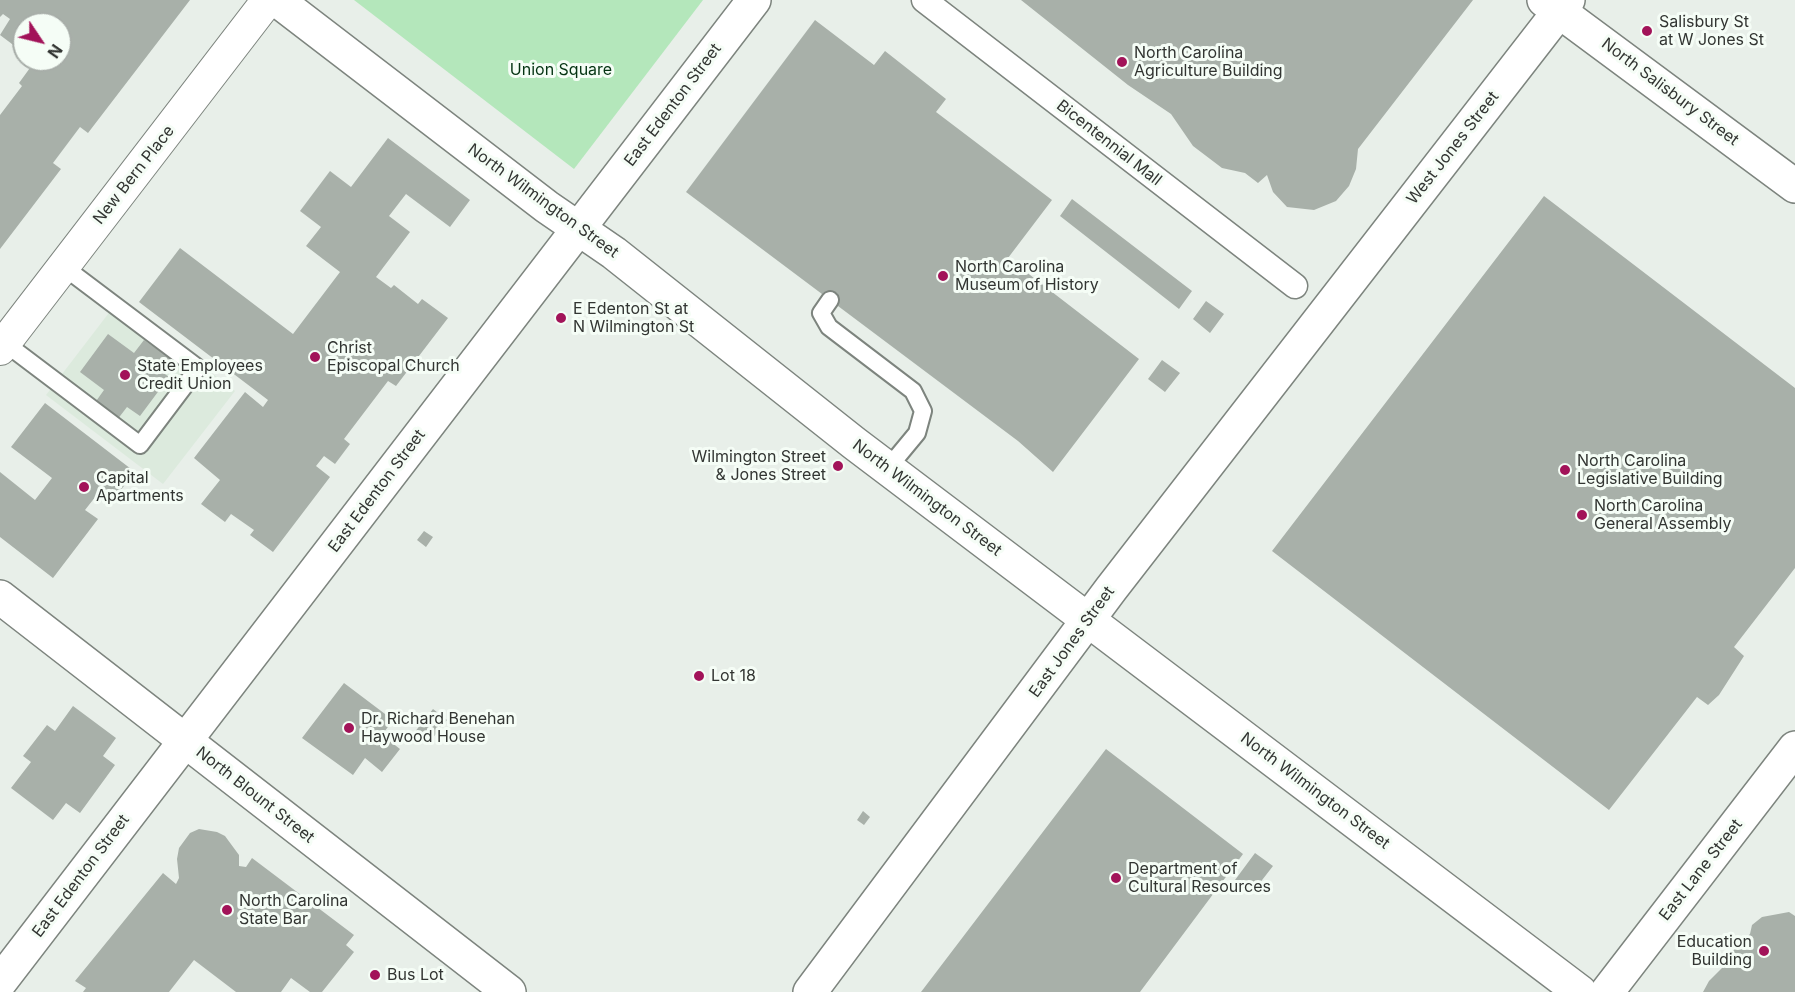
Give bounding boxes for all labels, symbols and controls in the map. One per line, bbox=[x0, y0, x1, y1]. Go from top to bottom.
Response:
north arrow bbox=[12, 12, 72, 72]
place label: Salisbury St at W Jones St bbox=[1659, 12, 1764, 50]
marker: Salisbury St at W Jones St bbox=[1640, 24, 1654, 38]
street label: North Salisbury Street bbox=[1598, 34, 1742, 150]
text: N bbox=[43, 40, 67, 62]
street label: East Edenton Street bbox=[621, 40, 725, 170]
place label: North Carolina Agriculture Building bbox=[1134, 43, 1283, 81]
marker: North Carolina Agriculture Building bbox=[1115, 55, 1129, 69]
park label: Union Square bbox=[510, 60, 612, 80]
street label: West Jones Street bbox=[1403, 88, 1503, 208]
street label: Bicentennial Mall bbox=[1053, 96, 1165, 190]
street label: New Bern Place bbox=[89, 122, 179, 228]
street label: North Wilmington Street bbox=[464, 140, 622, 262]
place label: North Carolina Museum of History bbox=[955, 257, 1099, 295]
marker: North Carolina Museum of History bbox=[936, 269, 950, 283]
place label: E Edenton St at N Wilmington St bbox=[573, 299, 694, 337]
marker: E Edenton St at N Wilmington St bbox=[554, 311, 568, 325]
place label: Christ Episcopal Church bbox=[327, 338, 460, 376]
marker: Christ Episcopal Church bbox=[308, 350, 322, 364]
place label: State Employees Credit Union bbox=[137, 356, 263, 394]
marker: State Employees Credit Union bbox=[118, 368, 132, 382]
street label: East Edenton Street bbox=[325, 426, 429, 556]
street label: North Wilmington Street bbox=[849, 436, 1005, 560]
place label: Wilmington Street & Jones Street bbox=[692, 447, 826, 485]
place label: North Carolina Legislative Building bbox=[1577, 451, 1723, 489]
marker: Wilmington Street & Jones Street bbox=[831, 459, 845, 473]
marker: North Carolina Legislative Building bbox=[1558, 463, 1572, 477]
place label: Capital Apartments bbox=[96, 468, 184, 506]
marker: Capital Apartments bbox=[77, 480, 91, 494]
place label: North Carolina General Assembly bbox=[1594, 496, 1731, 534]
marker: North Carolina General Assembly bbox=[1575, 508, 1589, 522]
street label: East Jones Street bbox=[1025, 583, 1119, 701]
place label: Lot 18 bbox=[711, 666, 756, 686]
marker: Lot 18 bbox=[692, 669, 706, 683]
place label: Dr. Richard Benehan Haywood House bbox=[361, 709, 515, 747]
marker: Dr. Richard Benehan Haywood House bbox=[342, 721, 356, 735]
street label: North Wilmington Street bbox=[1237, 729, 1393, 853]
street label: North Blount Street bbox=[192, 743, 318, 847]
street label: East Edenton Street bbox=[29, 811, 133, 941]
street label: East Lane Street bbox=[1655, 816, 1747, 924]
place label: Department of Cultural Resources bbox=[1128, 859, 1271, 897]
marker: Department of Cultural Resources bbox=[1109, 871, 1123, 885]
place label: North Carolina State Bar bbox=[239, 891, 348, 929]
marker: North Carolina State Bar bbox=[220, 903, 234, 917]
place label: Education Building bbox=[1677, 932, 1752, 970]
marker: Education Building bbox=[1757, 944, 1771, 958]
place label: Bus Lot bbox=[387, 965, 444, 985]
marker: Bus Lot bbox=[368, 968, 382, 982]

